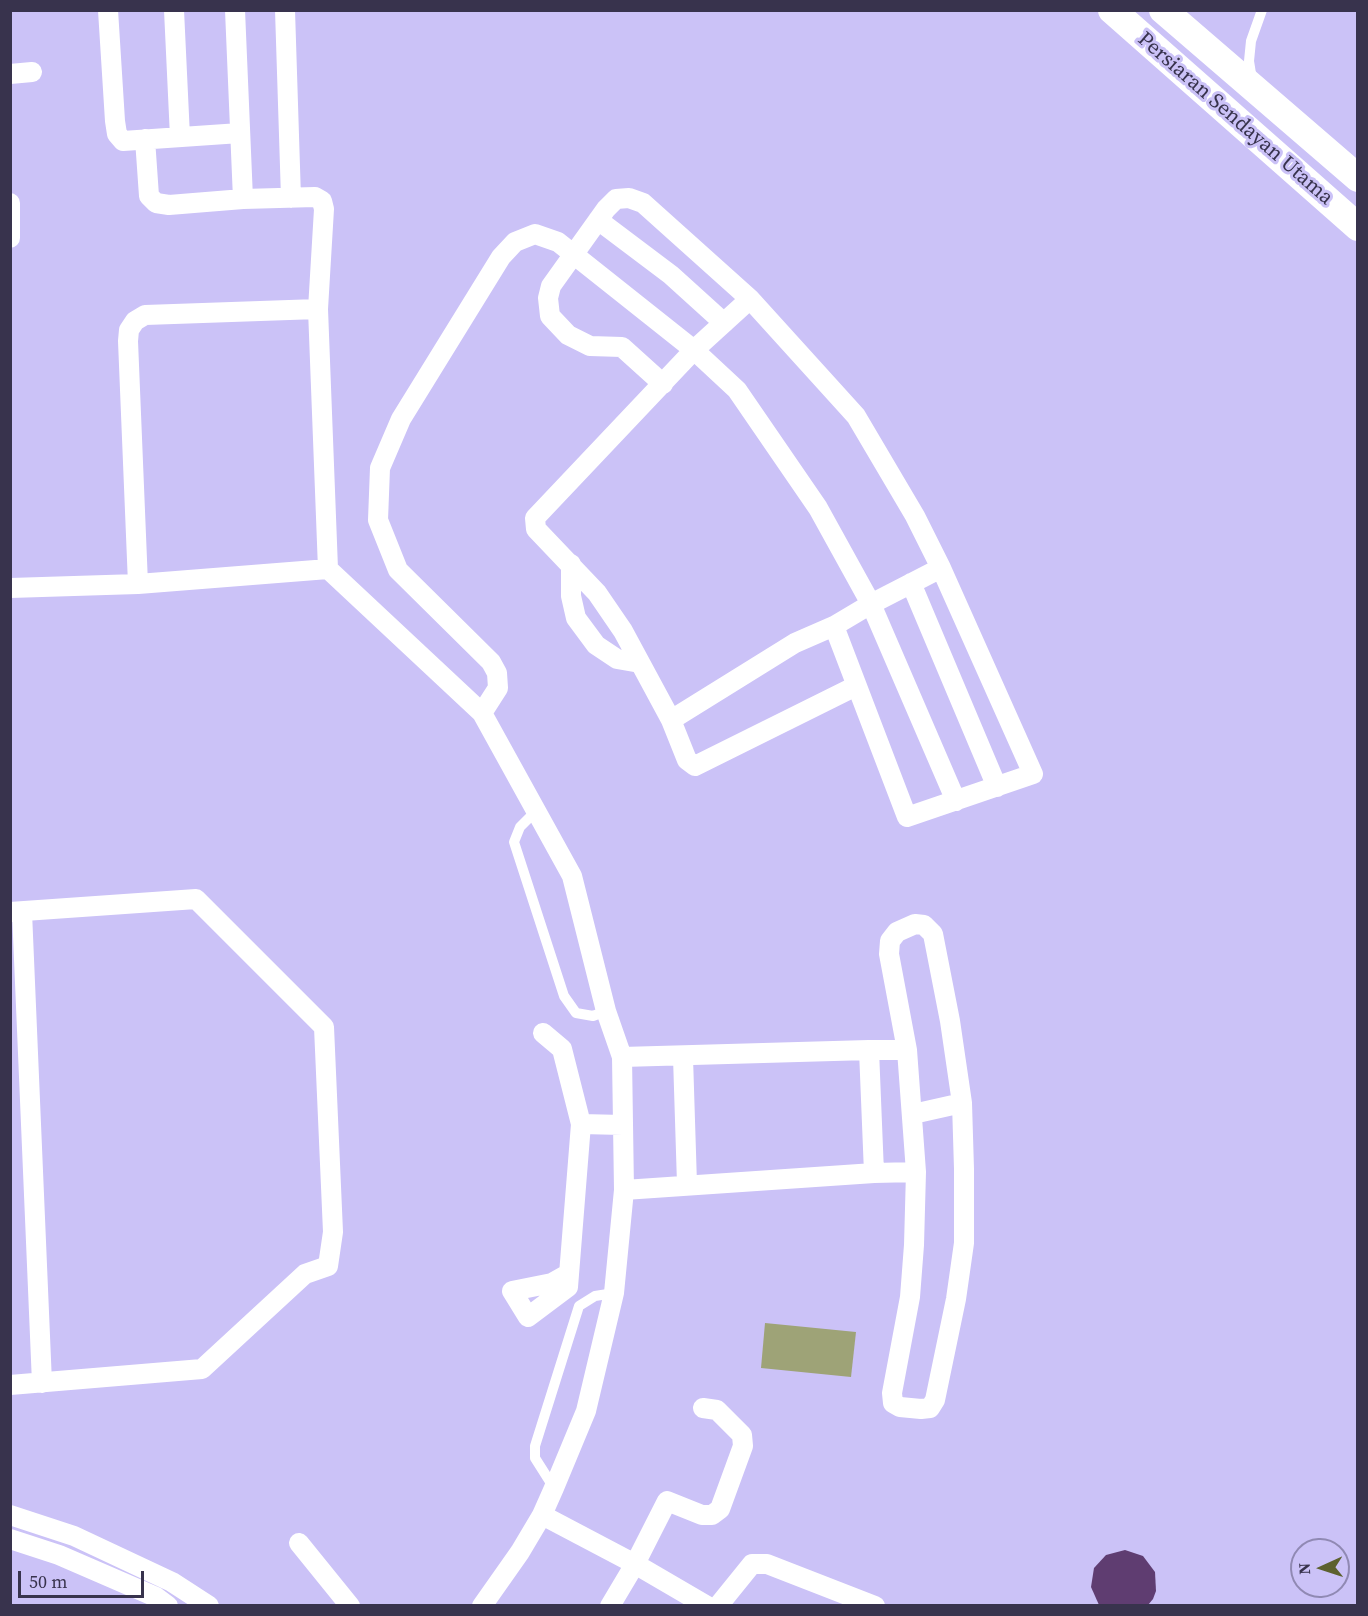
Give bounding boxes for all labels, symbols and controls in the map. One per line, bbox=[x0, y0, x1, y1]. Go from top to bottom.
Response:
street label: Persiaran Sendayan Utama bbox=[1132, 27, 1338, 211]
north arrow bbox=[1290, 1538, 1350, 1598]
scale bar bbox=[21, 1559, 147, 1597]
text: N bbox=[1293, 1562, 1315, 1575]
text: 50 m bbox=[29, 1569, 67, 1594]

